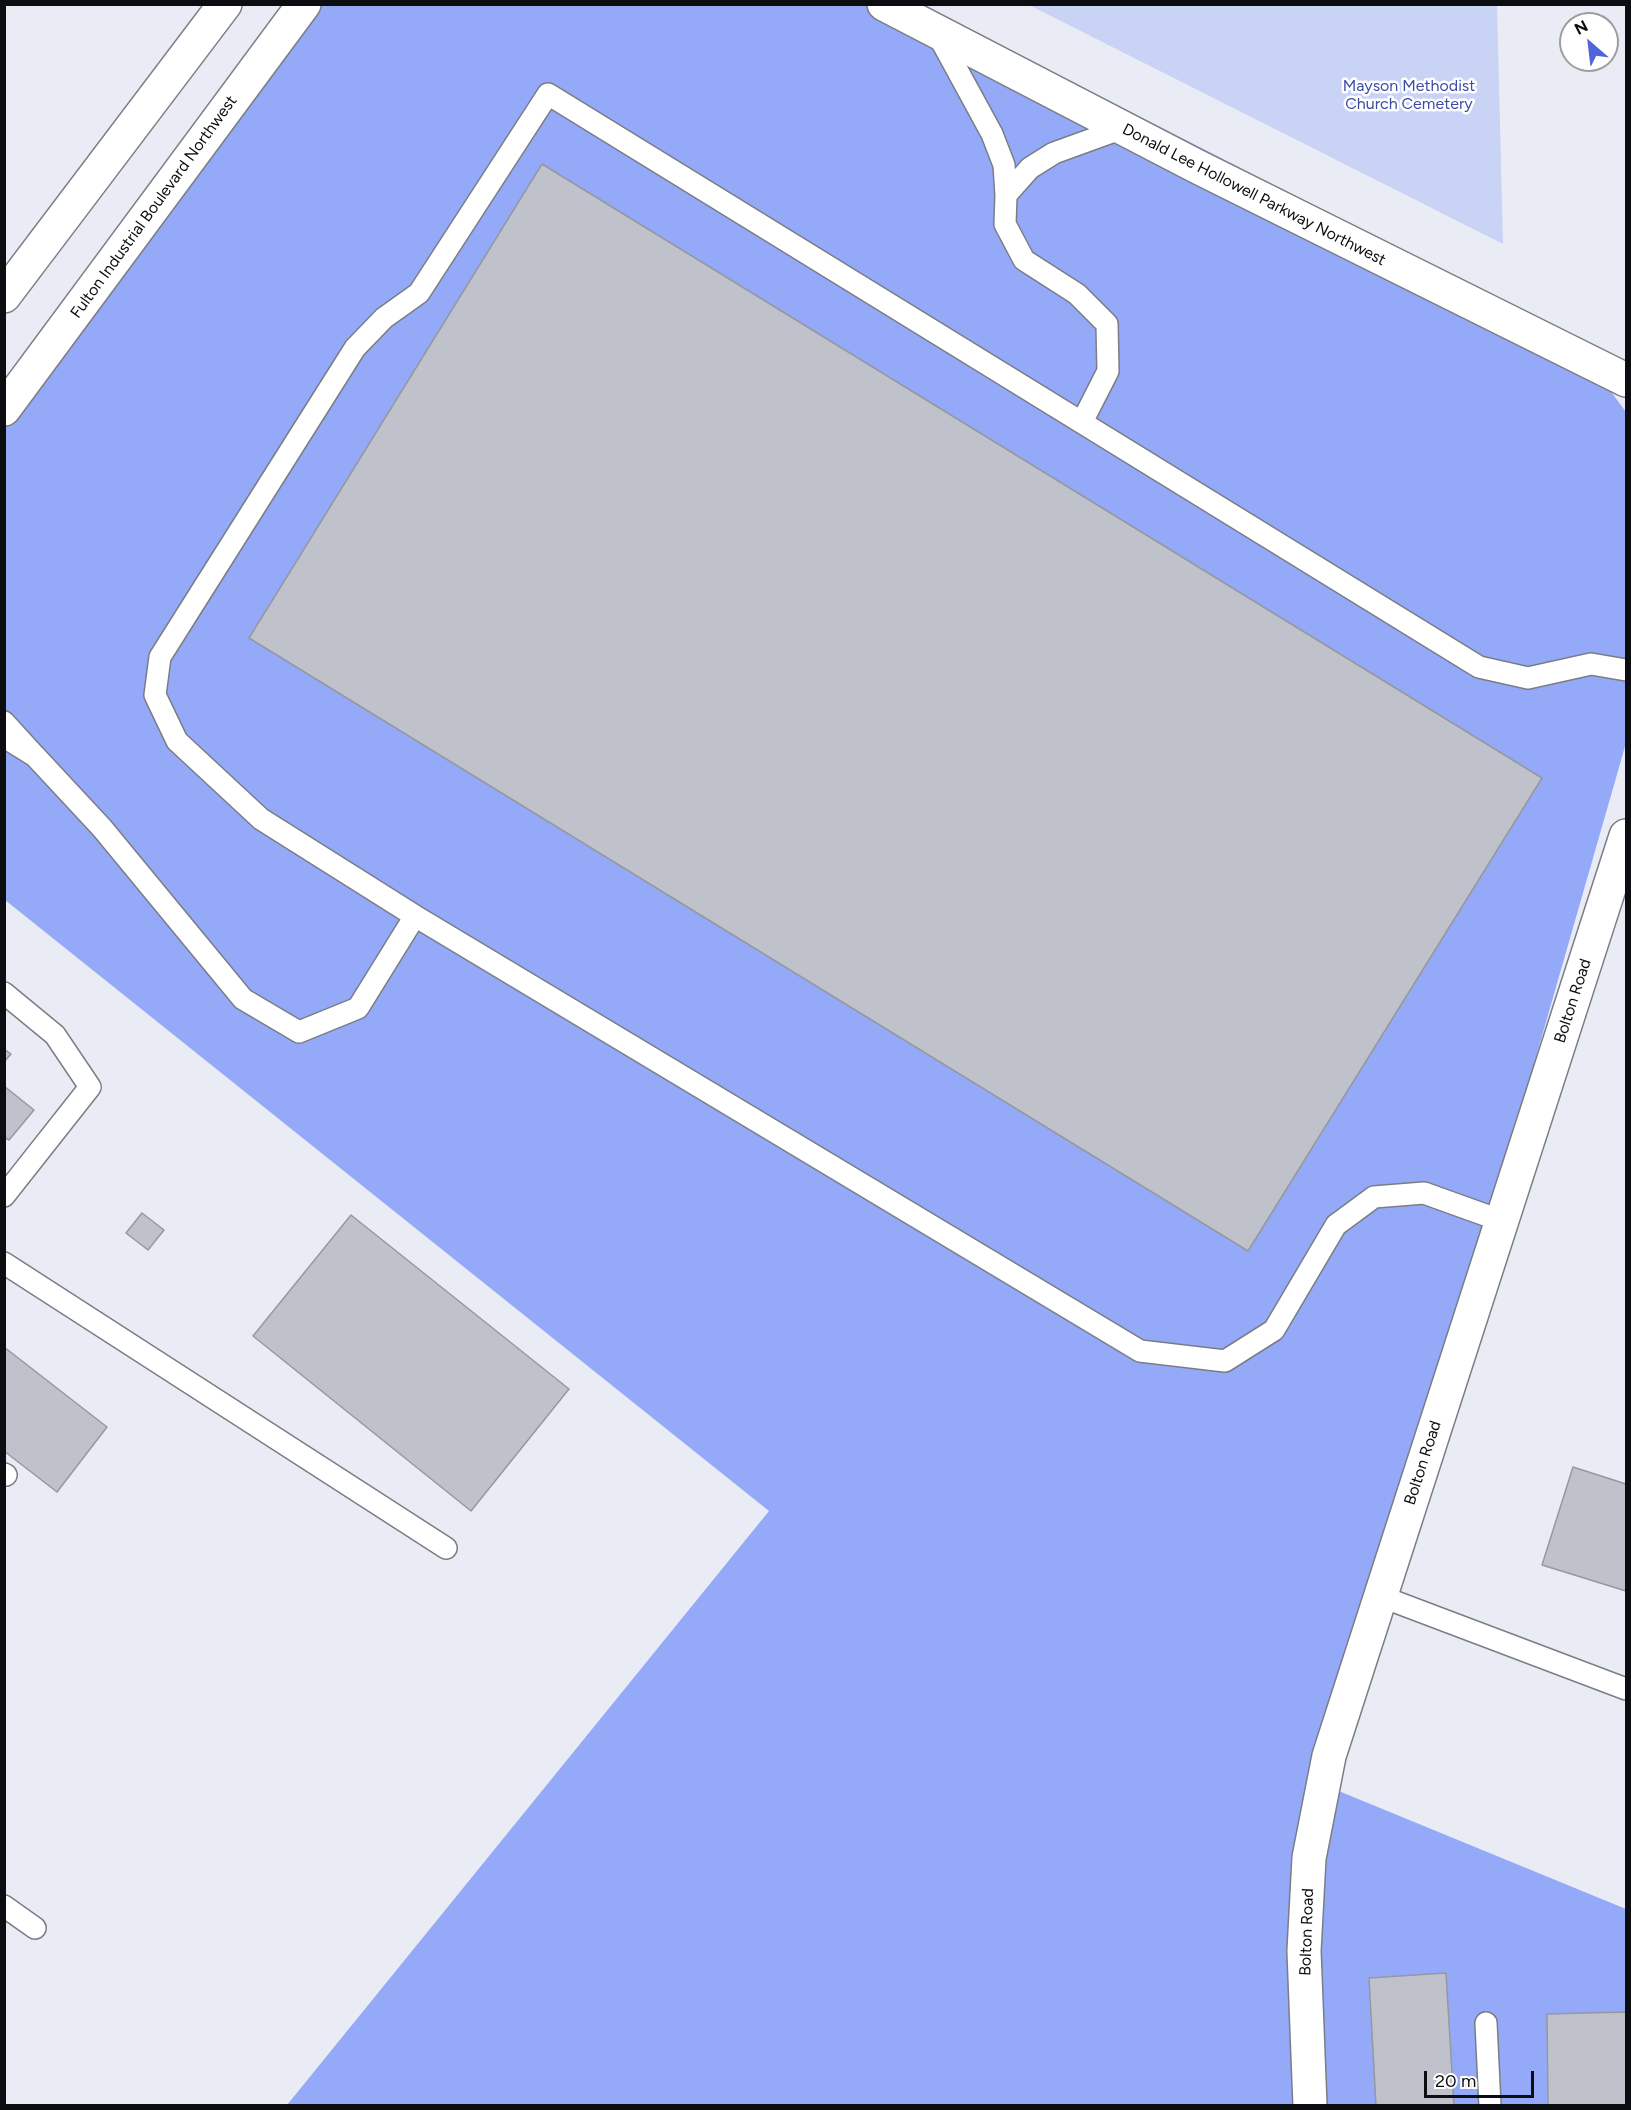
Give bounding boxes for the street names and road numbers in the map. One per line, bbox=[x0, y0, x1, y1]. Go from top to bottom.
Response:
street label: Fulton Industrial Boulevard Northwest bbox=[67, 92, 241, 322]
street label: Donald Lee Hollowell Parkway Northwest bbox=[1119, 120, 1389, 270]
street label: Bolton Road bbox=[1550, 956, 1596, 1046]
street label: Bolton Road bbox=[1400, 1418, 1446, 1508]
street label: Bolton Road bbox=[1296, 1888, 1318, 1976]

